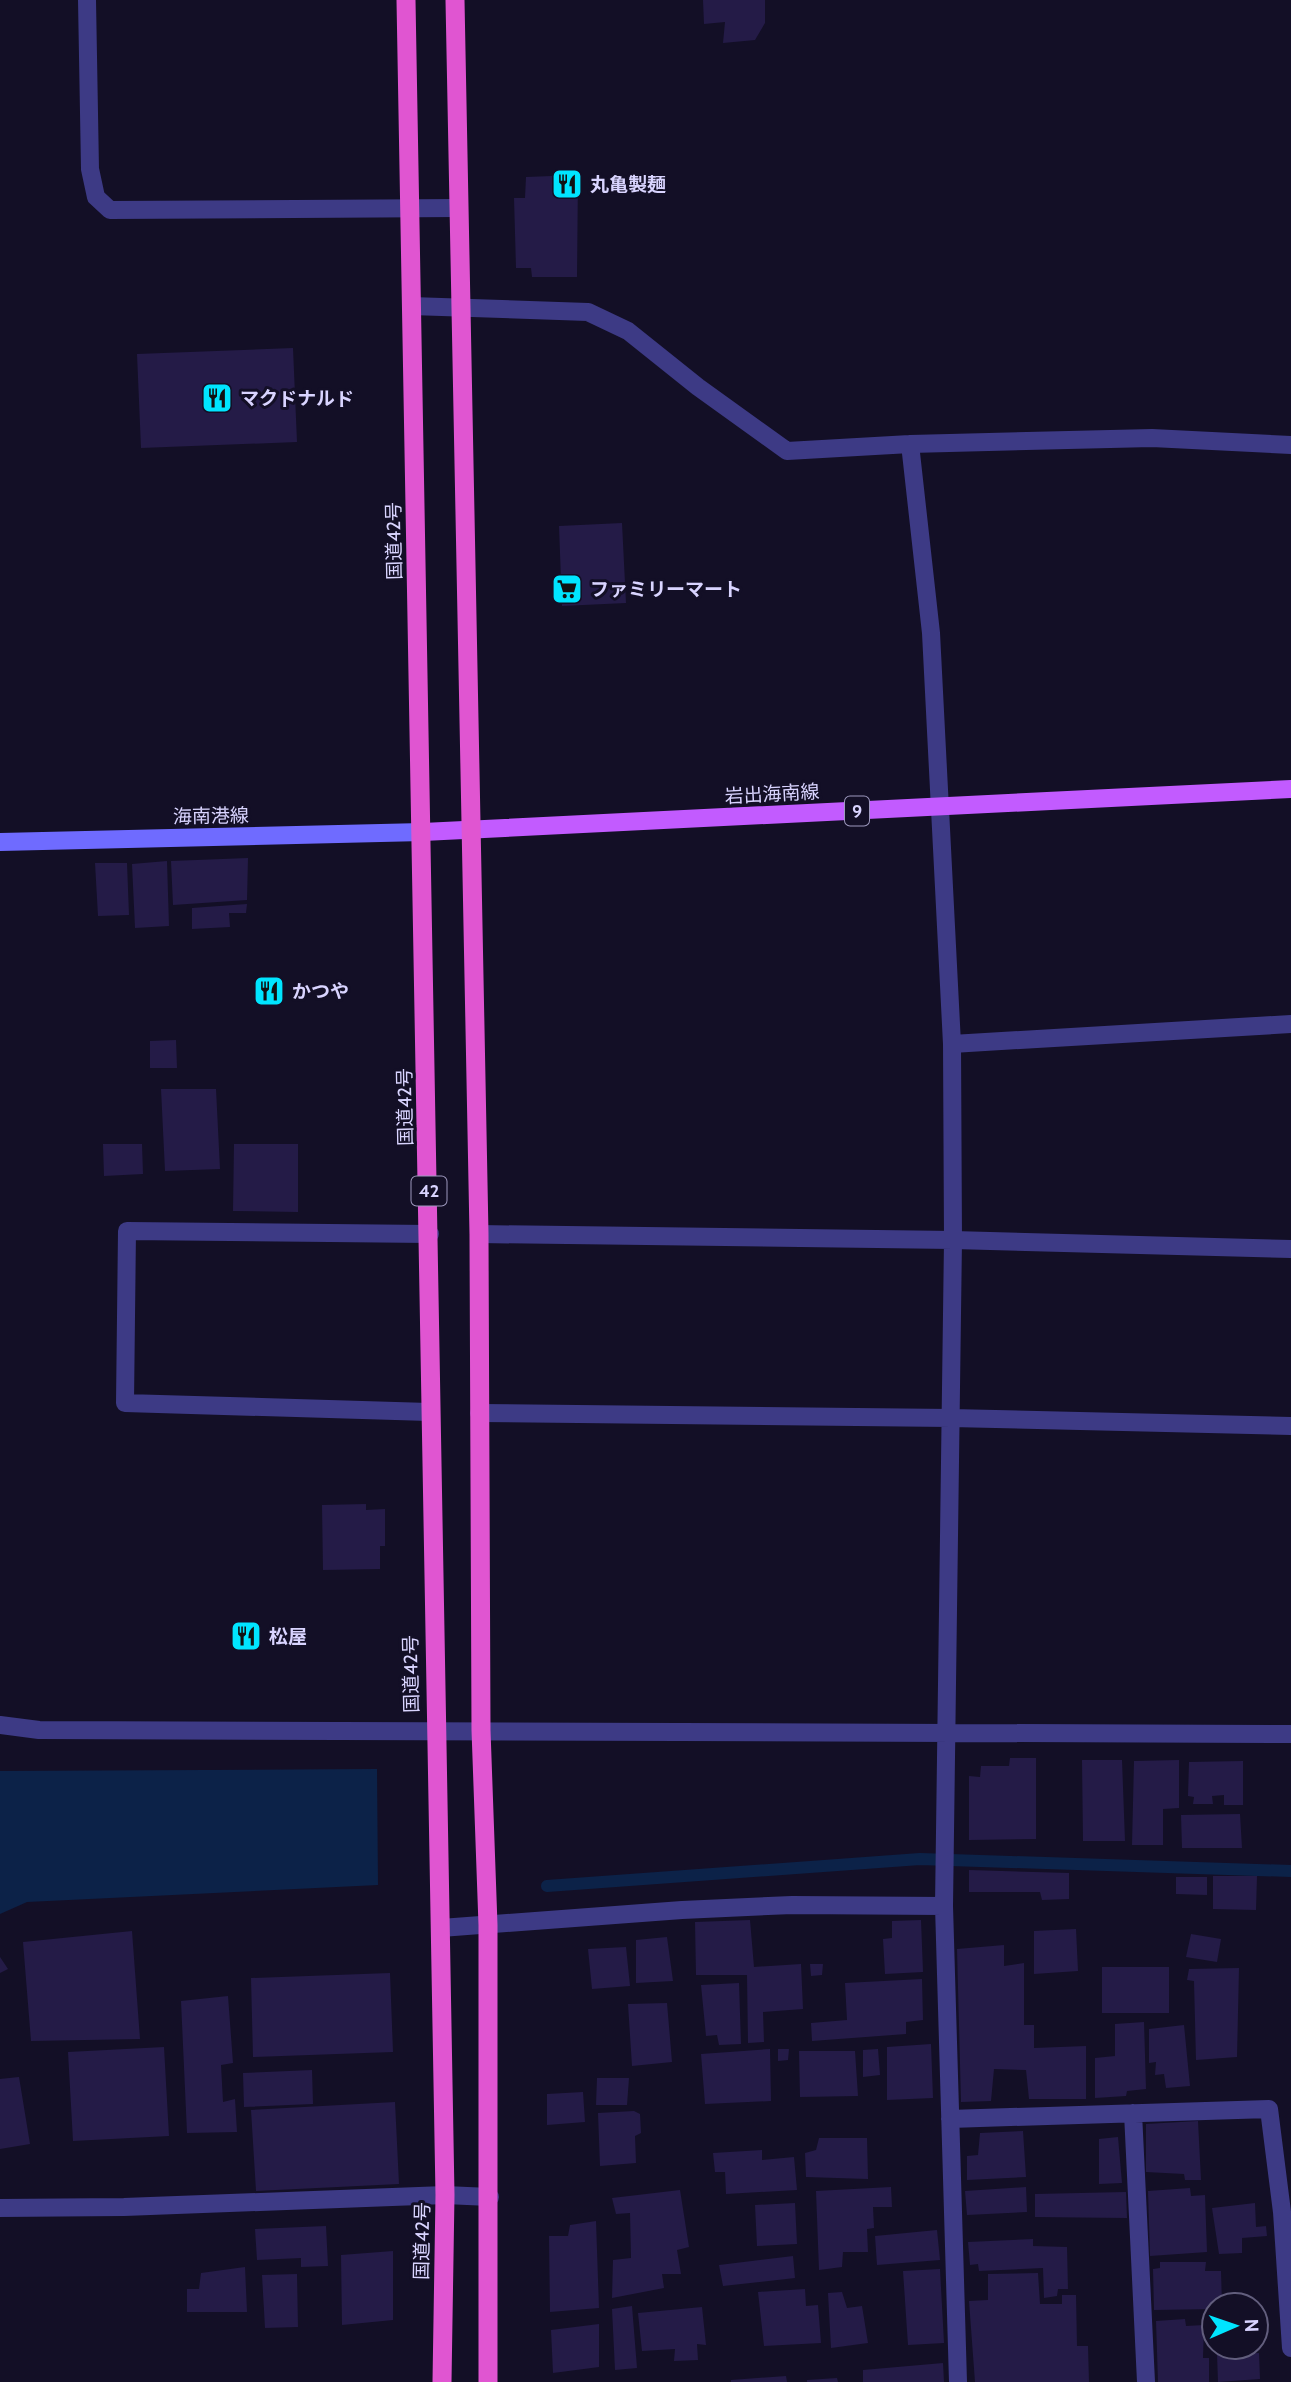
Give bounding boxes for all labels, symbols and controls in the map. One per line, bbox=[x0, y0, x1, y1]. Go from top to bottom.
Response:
restaurant icon: 丸亀製麺 bbox=[550, 167, 584, 201]
place label: 丸亀製麺 bbox=[590, 173, 666, 196]
restaurant icon: マクドナルド bbox=[200, 381, 234, 415]
place label: マクドナルド bbox=[240, 387, 354, 410]
street label: 国道42号 bbox=[382, 502, 406, 580]
supermarket icon: ファミリーマート bbox=[550, 572, 584, 606]
place label: ファミリーマート bbox=[590, 578, 742, 601]
street label: 岩出海南線 bbox=[724, 780, 820, 808]
road number: 9 bbox=[845, 796, 869, 826]
street label: 海南港線 bbox=[173, 804, 249, 828]
restaurant icon: かつや bbox=[252, 974, 286, 1008]
place label: かつや bbox=[292, 980, 349, 1003]
street label: 国道42号 bbox=[393, 1068, 417, 1146]
road number: 42 bbox=[412, 1176, 446, 1206]
restaurant icon: 松屋 bbox=[229, 1619, 263, 1653]
place label: 松屋 bbox=[269, 1625, 307, 1648]
street label: 国道42号 bbox=[399, 1635, 423, 1713]
street label: 国道42号 bbox=[410, 2202, 434, 2280]
north arrow bbox=[1200, 2291, 1270, 2361]
text: N bbox=[1240, 2318, 1263, 2333]

